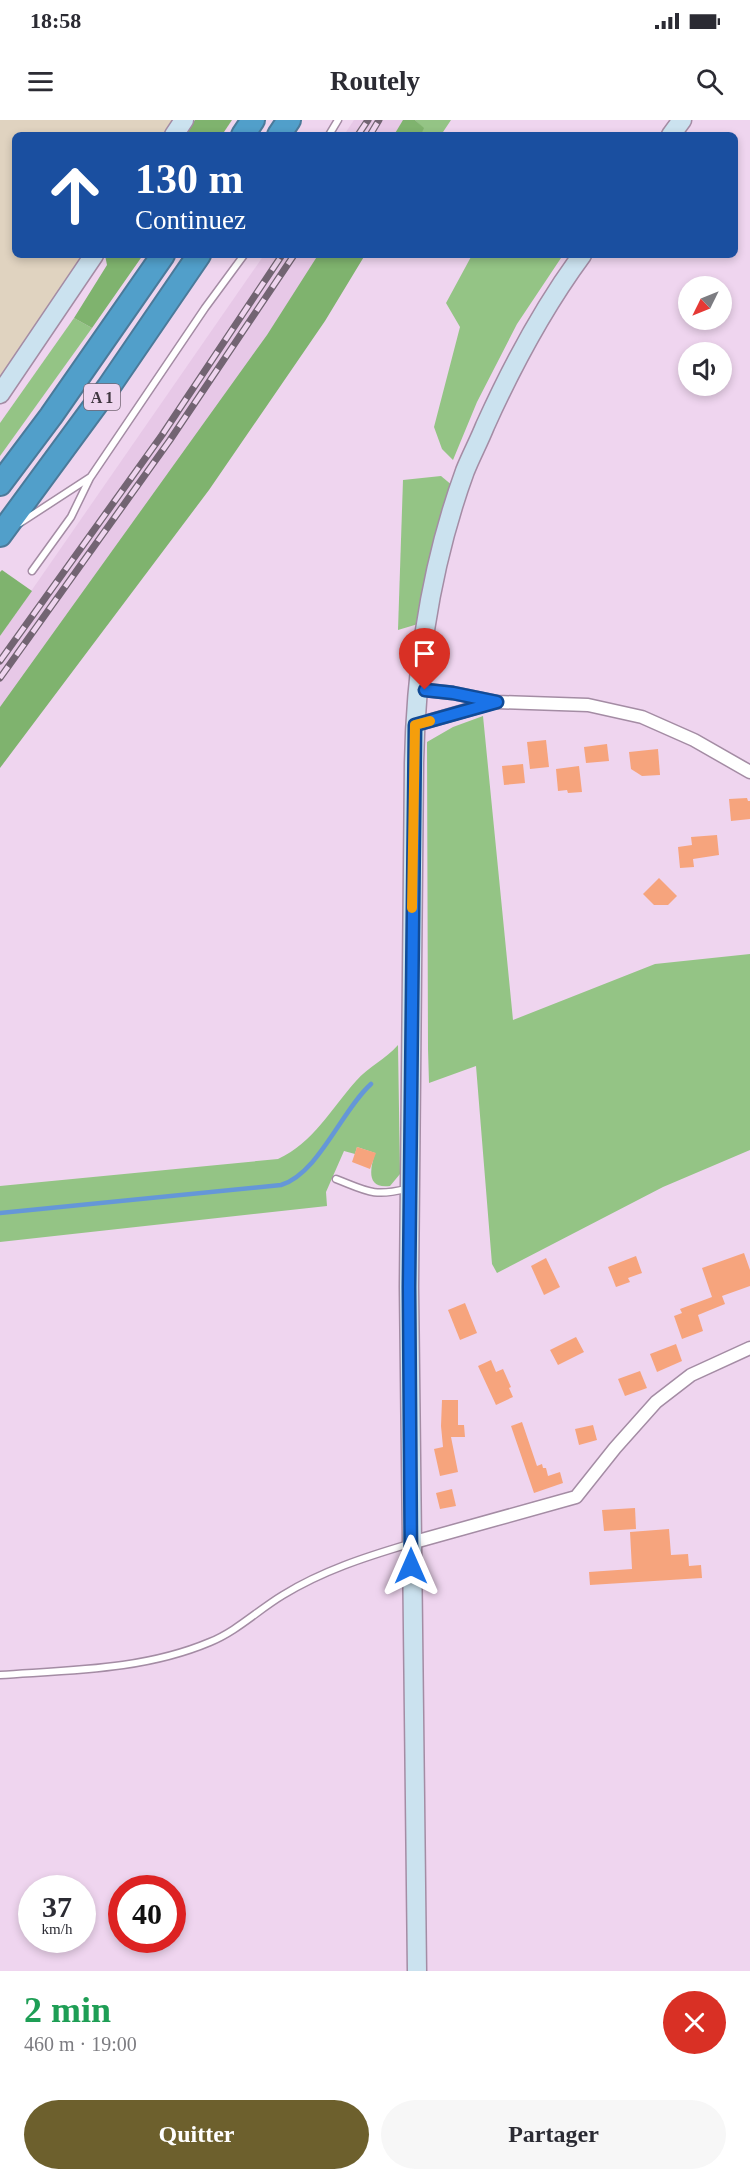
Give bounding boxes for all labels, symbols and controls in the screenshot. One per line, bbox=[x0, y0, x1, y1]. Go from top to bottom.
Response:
text: 18:58 bbox=[30, 8, 81, 33]
icon: menu bbox=[24, 65, 57, 98]
icon: search bbox=[693, 65, 726, 98]
text: Routely bbox=[330, 66, 420, 96]
icon: ahead bbox=[36, 156, 114, 234]
text: 130 m bbox=[135, 156, 244, 202]
text: Continuez bbox=[135, 205, 246, 235]
north arrow bbox=[678, 276, 732, 330]
map controls bbox=[678, 276, 732, 396]
button: sound bbox=[678, 342, 732, 396]
road number: A 1 bbox=[84, 384, 120, 410]
pin bbox=[399, 628, 450, 690]
icon: arrive bbox=[408, 637, 441, 670]
position arrow bbox=[379, 1534, 443, 1598]
speed limit sign: 40 bbox=[108, 1875, 186, 1953]
text: 37 bbox=[42, 1890, 72, 1923]
text: km/h bbox=[42, 1921, 72, 1937]
text: 2 min bbox=[24, 1990, 111, 2030]
button: close bbox=[663, 1991, 726, 2054]
text: 460 m · 19:00 bbox=[24, 2033, 137, 2055]
button: Quitter bbox=[24, 2100, 369, 2169]
button: Partager bbox=[381, 2100, 726, 2169]

